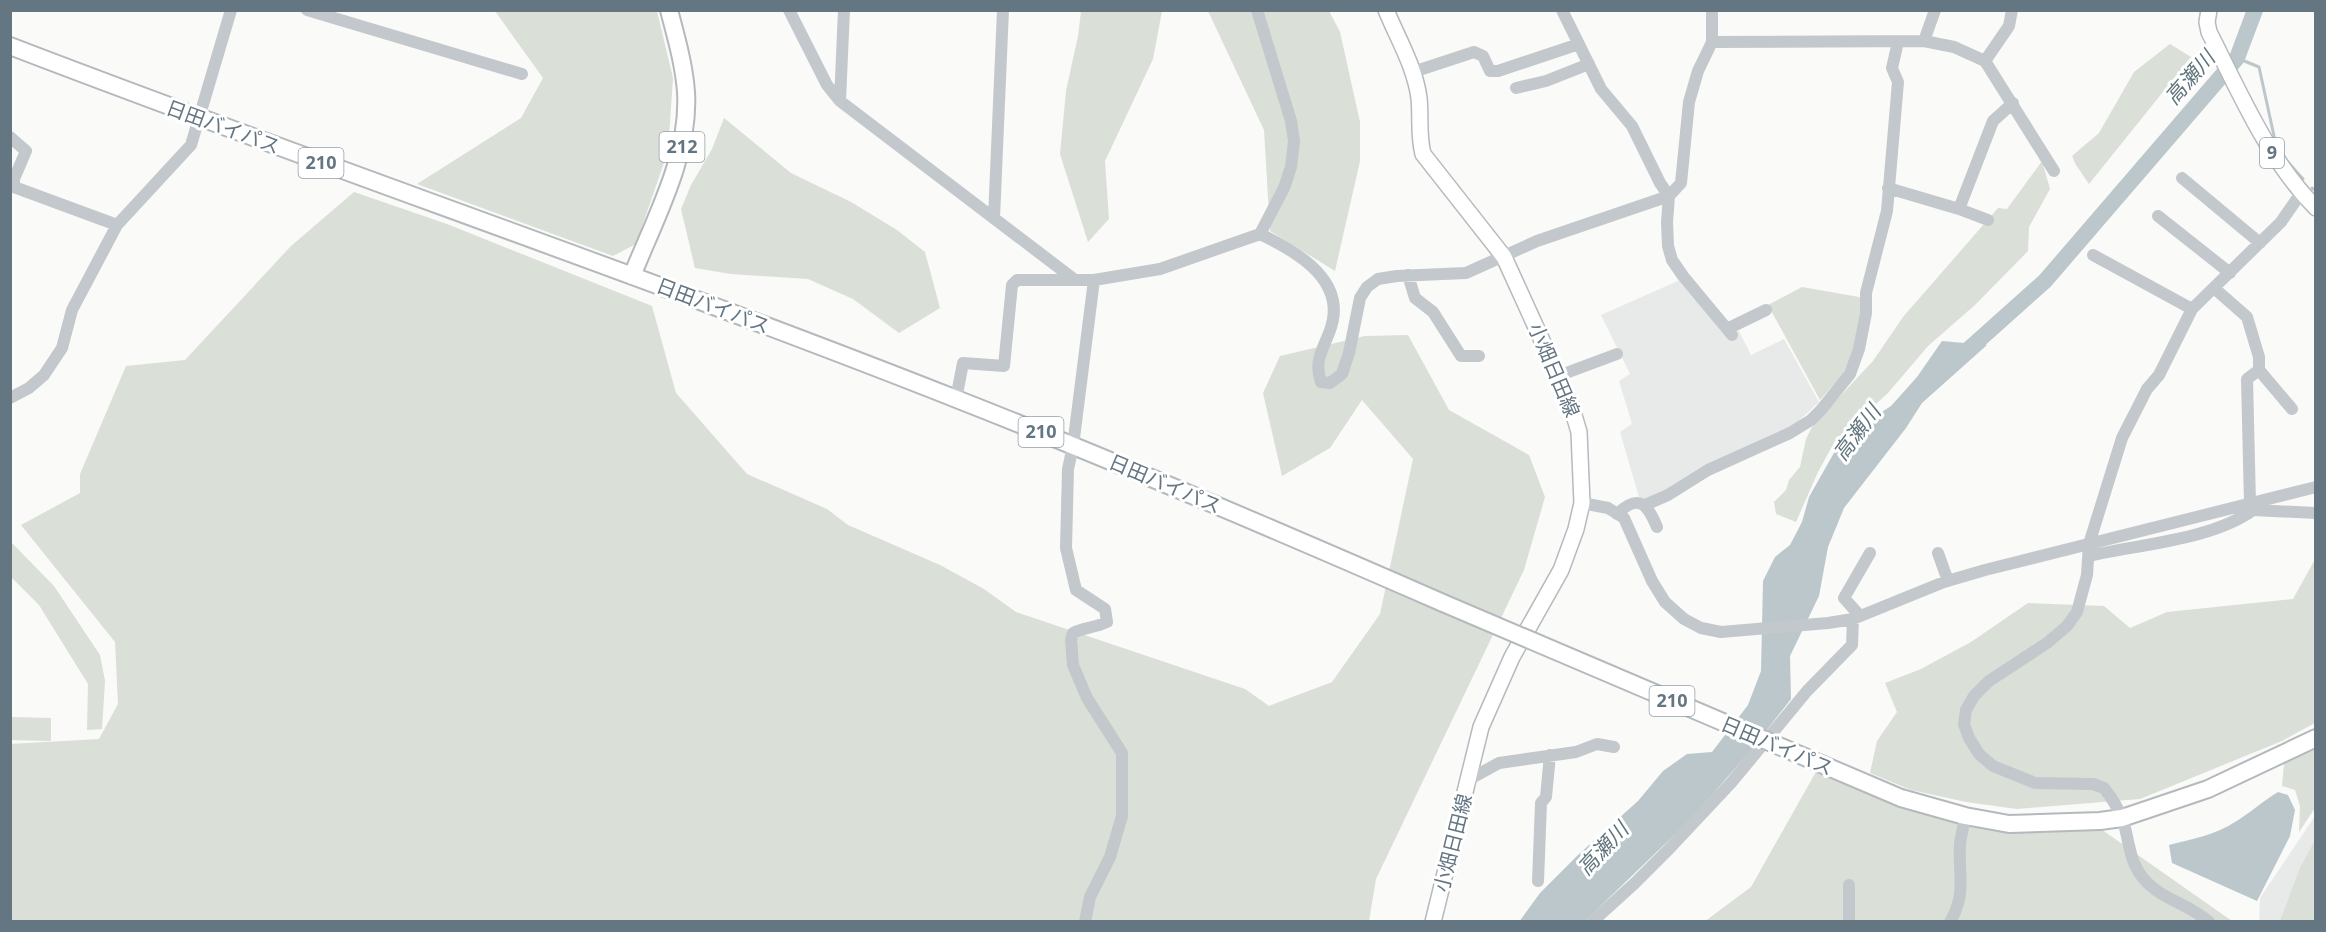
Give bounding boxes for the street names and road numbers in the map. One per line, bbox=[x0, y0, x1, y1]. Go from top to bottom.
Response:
street label: 日田バイパス bbox=[162, 93, 284, 160]
road number: 212 bbox=[660, 132, 704, 162]
road number: 9 bbox=[2260, 138, 2284, 168]
road number: 210 bbox=[298, 148, 344, 178]
street label: 日田バイパス bbox=[653, 271, 774, 340]
street label: 小畑日田線 bbox=[1522, 319, 1586, 421]
road number: 210 bbox=[1018, 417, 1064, 447]
street label: 日田バイパス bbox=[1105, 448, 1226, 519]
road number: 210 bbox=[1650, 686, 1694, 716]
street label: 日田バイパス bbox=[1717, 710, 1838, 781]
street label: 小畑日田線 bbox=[1427, 791, 1478, 895]

